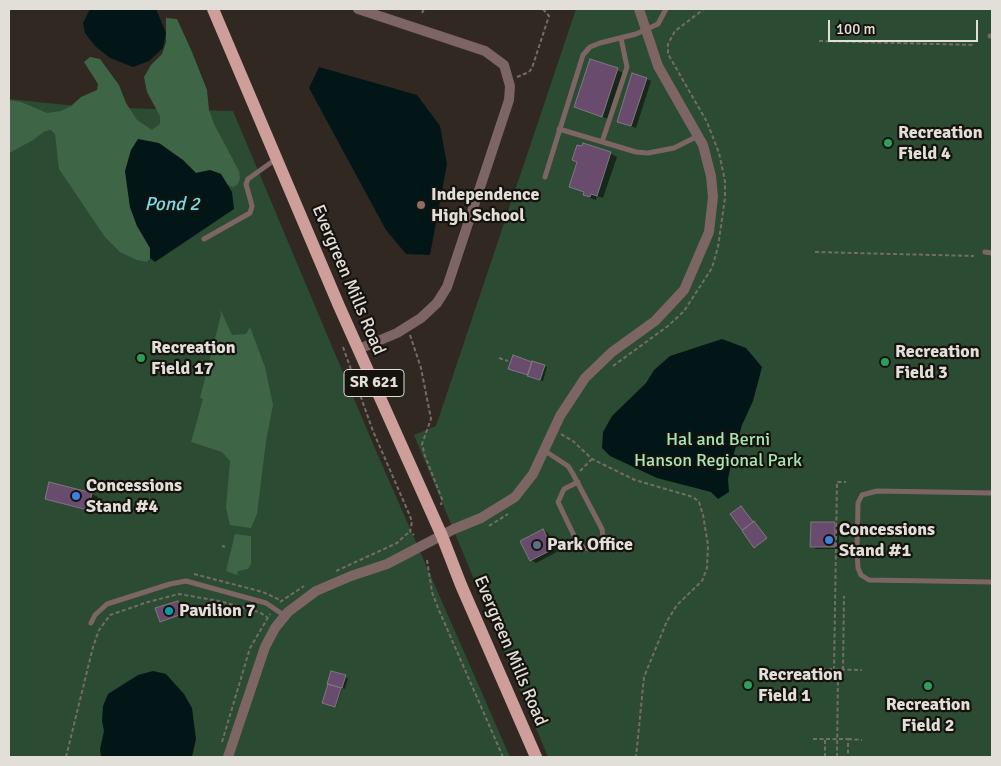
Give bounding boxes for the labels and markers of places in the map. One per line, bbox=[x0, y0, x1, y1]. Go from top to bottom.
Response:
place label: Recreation Field 4 bbox=[898, 122, 983, 164]
marker: Recreation Field 4 bbox=[882, 137, 894, 149]
place label: Independence High School bbox=[431, 184, 539, 226]
marker: Independence High School bbox=[415, 199, 427, 211]
place label: Recreation Field 17 bbox=[151, 337, 236, 379]
place label: Recreation Field 3 bbox=[895, 341, 980, 384]
marker: Recreation Field 17 bbox=[135, 352, 147, 364]
marker: Recreation Field 3 bbox=[879, 356, 891, 368]
place label: Concessions Stand #4 bbox=[86, 475, 182, 518]
marker: Concessions Stand #4 bbox=[70, 490, 82, 502]
place label: Concessions Stand #1 bbox=[839, 519, 935, 562]
place label: Park Office bbox=[547, 534, 633, 556]
marker: Concessions Stand #1 bbox=[823, 534, 835, 546]
marker: Park Office bbox=[531, 539, 543, 551]
place label: Pavilion 7 bbox=[179, 600, 255, 622]
marker: Pavilion 7 bbox=[163, 605, 175, 617]
place label: Recreation Field 1 bbox=[758, 664, 843, 706]
marker: Recreation Field 1 bbox=[742, 679, 754, 691]
marker: Recreation Field 2 bbox=[922, 680, 934, 692]
place label: Recreation Field 2 bbox=[886, 694, 970, 736]

